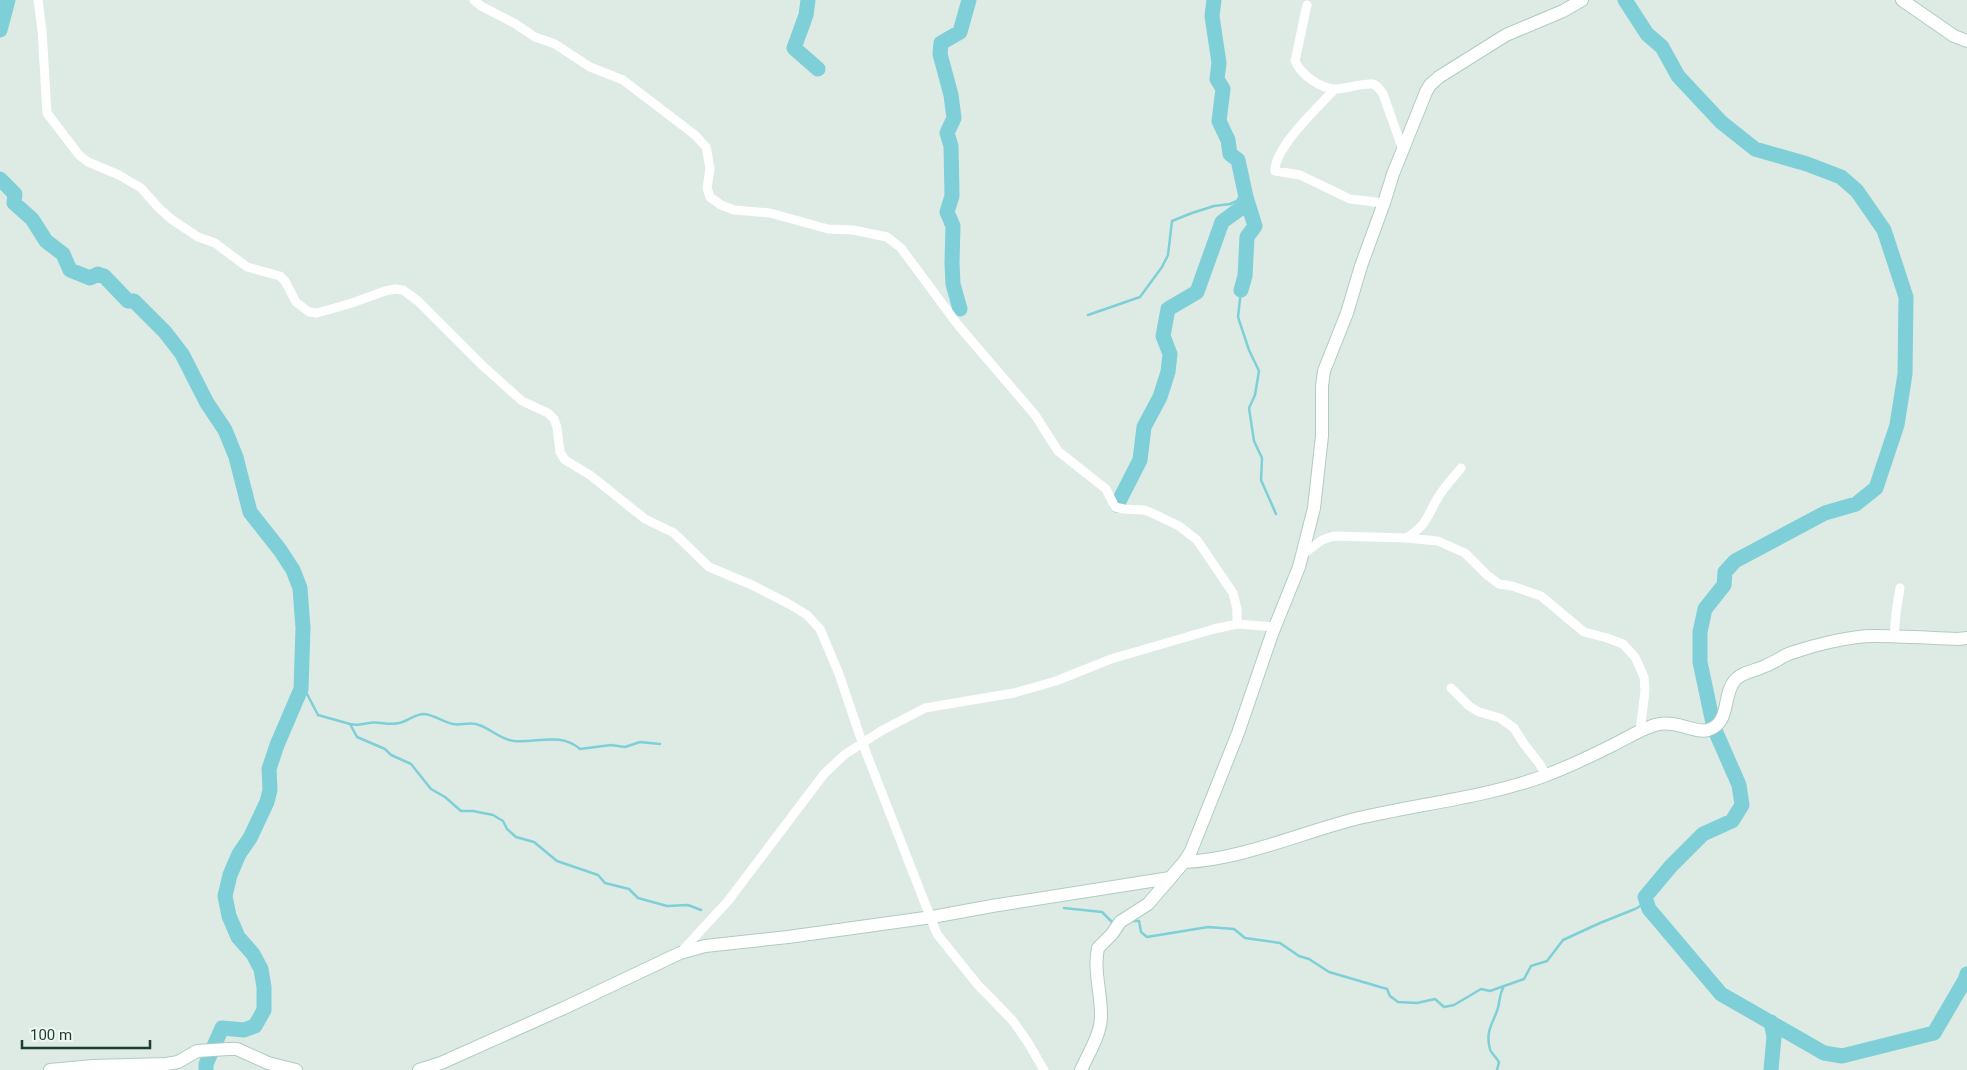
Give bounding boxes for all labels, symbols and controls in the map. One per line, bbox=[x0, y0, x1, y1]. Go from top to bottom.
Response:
scale bar bbox=[22, 1018, 150, 1050]
text: 100 m bbox=[30, 1026, 72, 1044]

